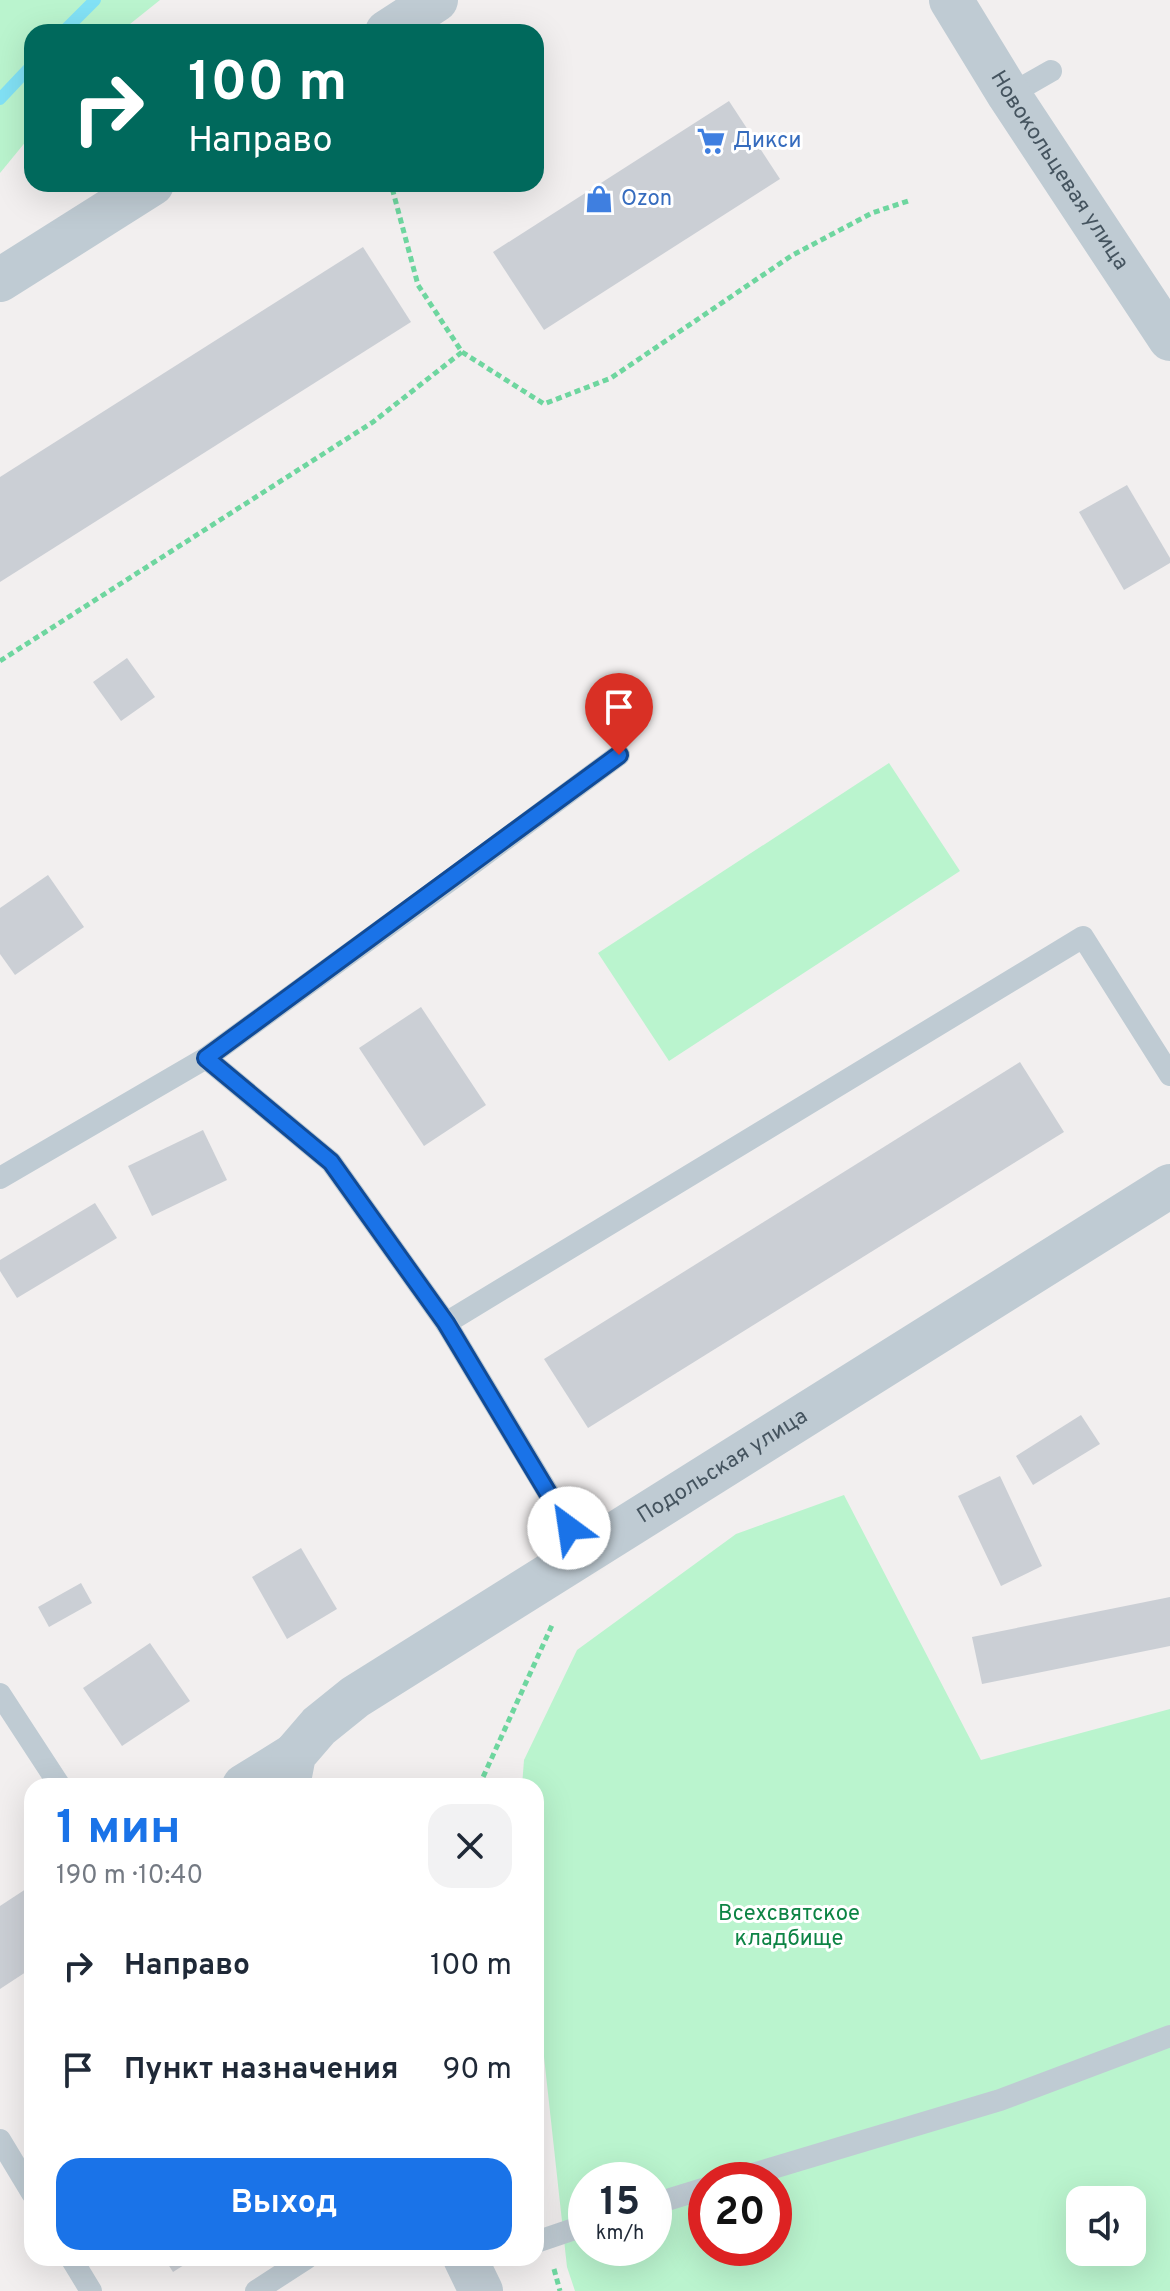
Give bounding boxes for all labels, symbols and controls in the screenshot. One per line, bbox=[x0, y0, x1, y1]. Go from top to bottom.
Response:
text: 100 m bbox=[188, 50, 347, 120]
icon: right bbox=[56, 56, 160, 160]
street label: Новокольцевая улица bbox=[984, 66, 1134, 275]
text: Направо bbox=[188, 119, 333, 165]
supermarket icon: Дикси bbox=[696, 126, 726, 156]
place label: Дикси bbox=[733, 128, 801, 155]
shop icon: Ozon bbox=[584, 184, 614, 214]
place label: Ozon bbox=[621, 186, 672, 213]
pin bbox=[585, 673, 653, 755]
icon: arrive bbox=[597, 685, 641, 729]
street label: Подольская улица bbox=[632, 1403, 813, 1530]
position arrow bbox=[527, 1486, 611, 1570]
text: 1 мин bbox=[56, 1800, 181, 1860]
button: close bbox=[428, 1804, 512, 1888]
text: 190 m · 10:40 bbox=[56, 1860, 203, 1893]
park label: Всехсвятское кладбище bbox=[718, 1901, 860, 1953]
icon: right bbox=[56, 1944, 100, 1988]
text: Направо bbox=[124, 1948, 250, 1985]
text: 100 m bbox=[430, 1948, 512, 1985]
icon: arrive bbox=[56, 2048, 100, 2092]
text: Пункт назначения bbox=[124, 2052, 398, 2089]
text: 90 m bbox=[443, 2052, 512, 2089]
button: Выход bbox=[56, 2158, 512, 2250]
speed limit sign: 20 bbox=[688, 2162, 792, 2266]
text: 15 bbox=[600, 2179, 640, 2229]
map controls bbox=[1066, 2186, 1146, 2266]
button: sound bbox=[1066, 2186, 1146, 2266]
text: km/h bbox=[596, 2221, 644, 2247]

